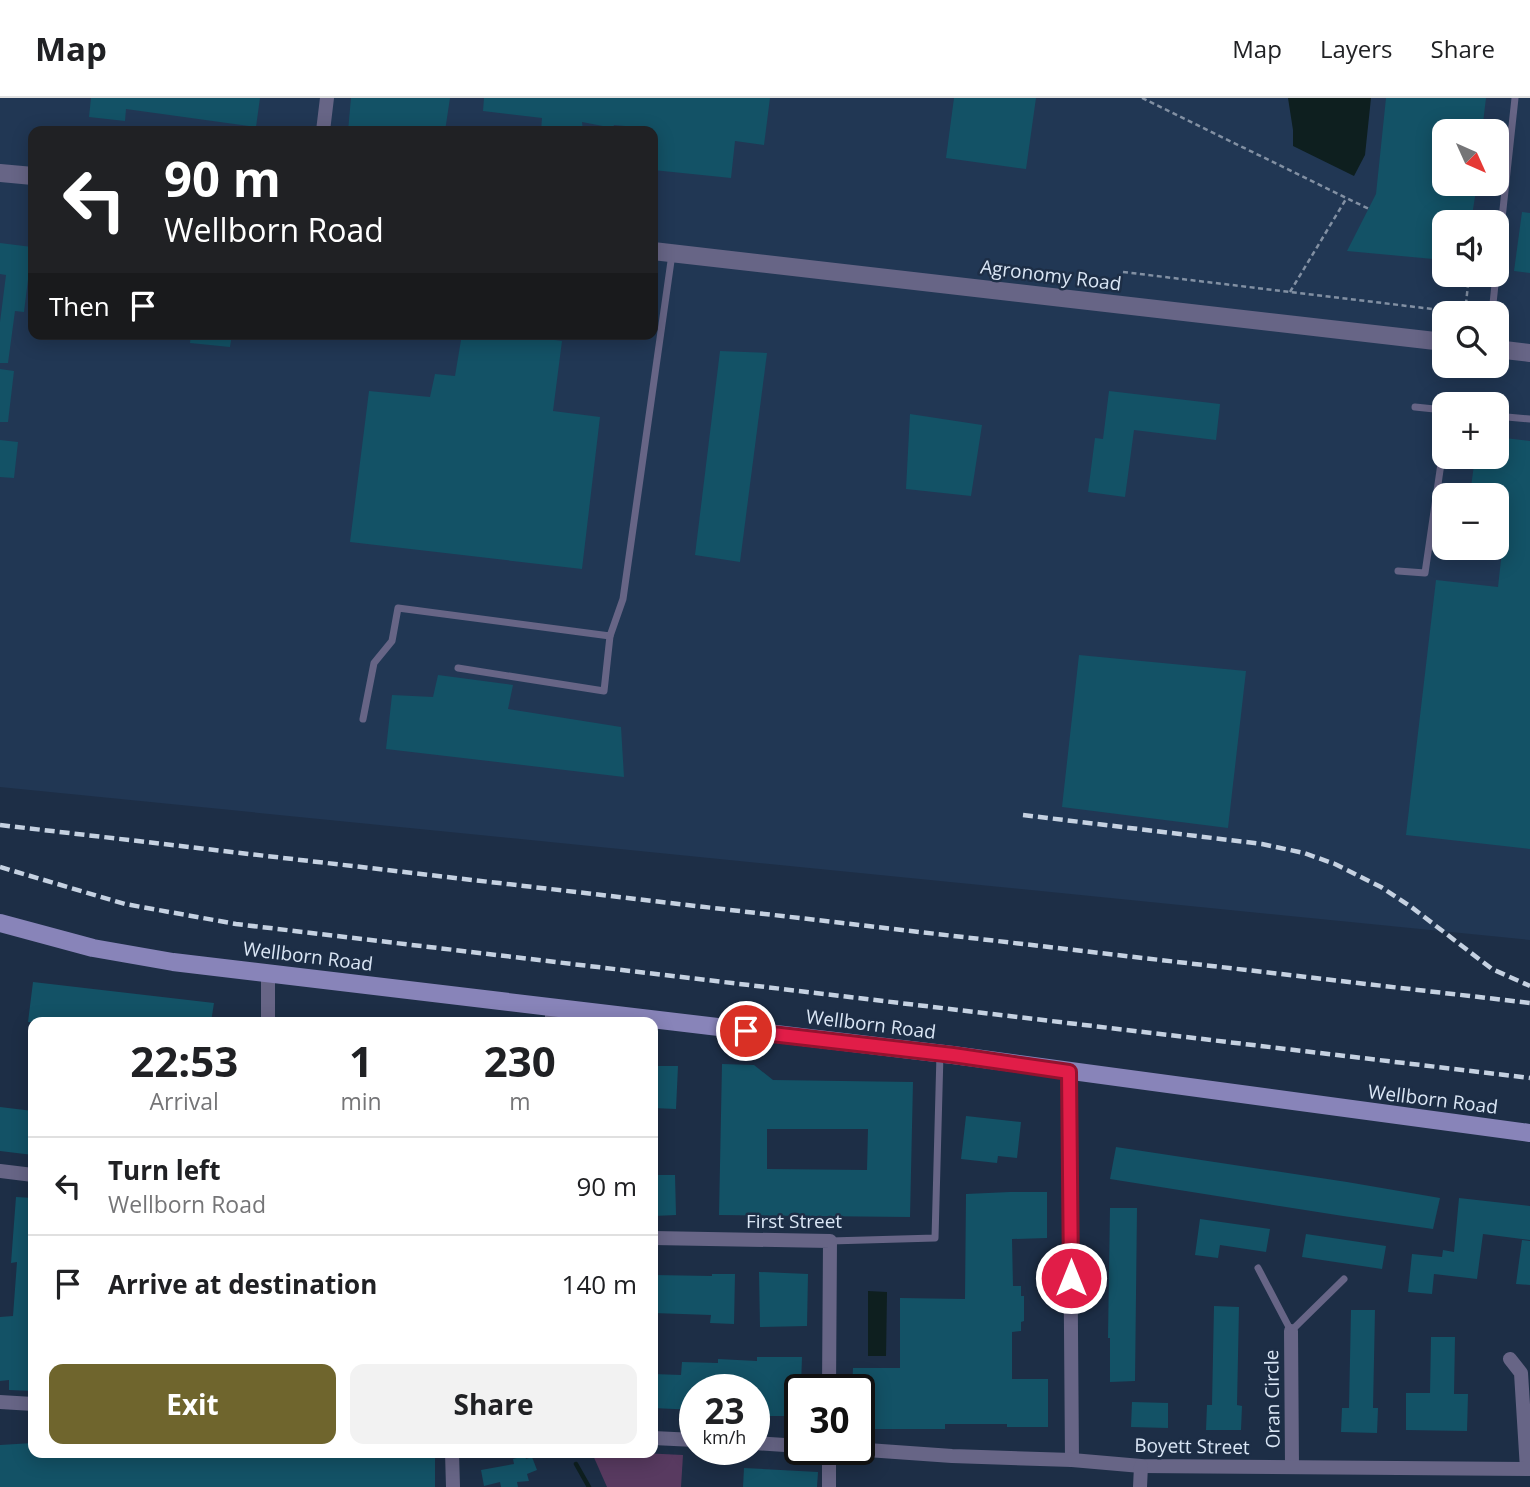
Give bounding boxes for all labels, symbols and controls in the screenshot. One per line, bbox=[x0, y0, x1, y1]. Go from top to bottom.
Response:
text: Map bbox=[35, 26, 107, 71]
text: Map bbox=[1232, 32, 1282, 65]
text: Layers bbox=[1320, 32, 1393, 65]
text: Share bbox=[1431, 32, 1495, 65]
north arrow bbox=[1432, 119, 1508, 196]
map controls bbox=[1432, 119, 1509, 560]
text: 90 m bbox=[164, 145, 281, 211]
icon: left bbox=[49, 154, 140, 245]
text: Wellborn Road bbox=[164, 208, 384, 251]
button: sound bbox=[1432, 210, 1509, 287]
street label: Agronomy Road bbox=[979, 253, 1123, 297]
icon: arrive bbox=[124, 287, 162, 325]
text: Then bbox=[49, 288, 110, 324]
button: search bbox=[1432, 301, 1509, 378]
button: + bbox=[1432, 392, 1509, 469]
button: − bbox=[1432, 483, 1509, 560]
street label: Wellborn Road bbox=[242, 935, 374, 977]
pin bbox=[716, 1001, 776, 1061]
street label: Wellborn Road bbox=[805, 1003, 937, 1045]
icon: arrive bbox=[727, 1012, 765, 1050]
text: 22:53 bbox=[130, 1032, 238, 1089]
text: 1 bbox=[349, 1032, 373, 1089]
text: 230 bbox=[484, 1032, 556, 1089]
street label: Wellborn Road bbox=[1367, 1078, 1499, 1120]
text: Arrival bbox=[150, 1085, 219, 1117]
text: min bbox=[340, 1085, 382, 1117]
text: m bbox=[509, 1085, 530, 1117]
text: Turn left bbox=[108, 1152, 220, 1188]
icon: left bbox=[49, 1167, 87, 1205]
text: 90 m bbox=[576, 1168, 637, 1204]
text: Wellborn Road bbox=[108, 1188, 266, 1220]
street label: First Street bbox=[746, 1208, 842, 1234]
position arrow bbox=[1034, 1241, 1108, 1315]
icon: arrive bbox=[49, 1265, 87, 1303]
text: Arrive at destination bbox=[108, 1266, 377, 1302]
text: 140 m bbox=[562, 1266, 637, 1302]
street label: Oran Circle bbox=[1258, 1349, 1286, 1449]
button: Exit bbox=[49, 1364, 336, 1444]
button: Share bbox=[350, 1364, 637, 1444]
speed limit sign: 30 bbox=[784, 1374, 875, 1465]
text: 23 bbox=[704, 1387, 745, 1434]
text: km/h bbox=[703, 1425, 746, 1449]
street label: Boyett Street bbox=[1134, 1432, 1250, 1460]

